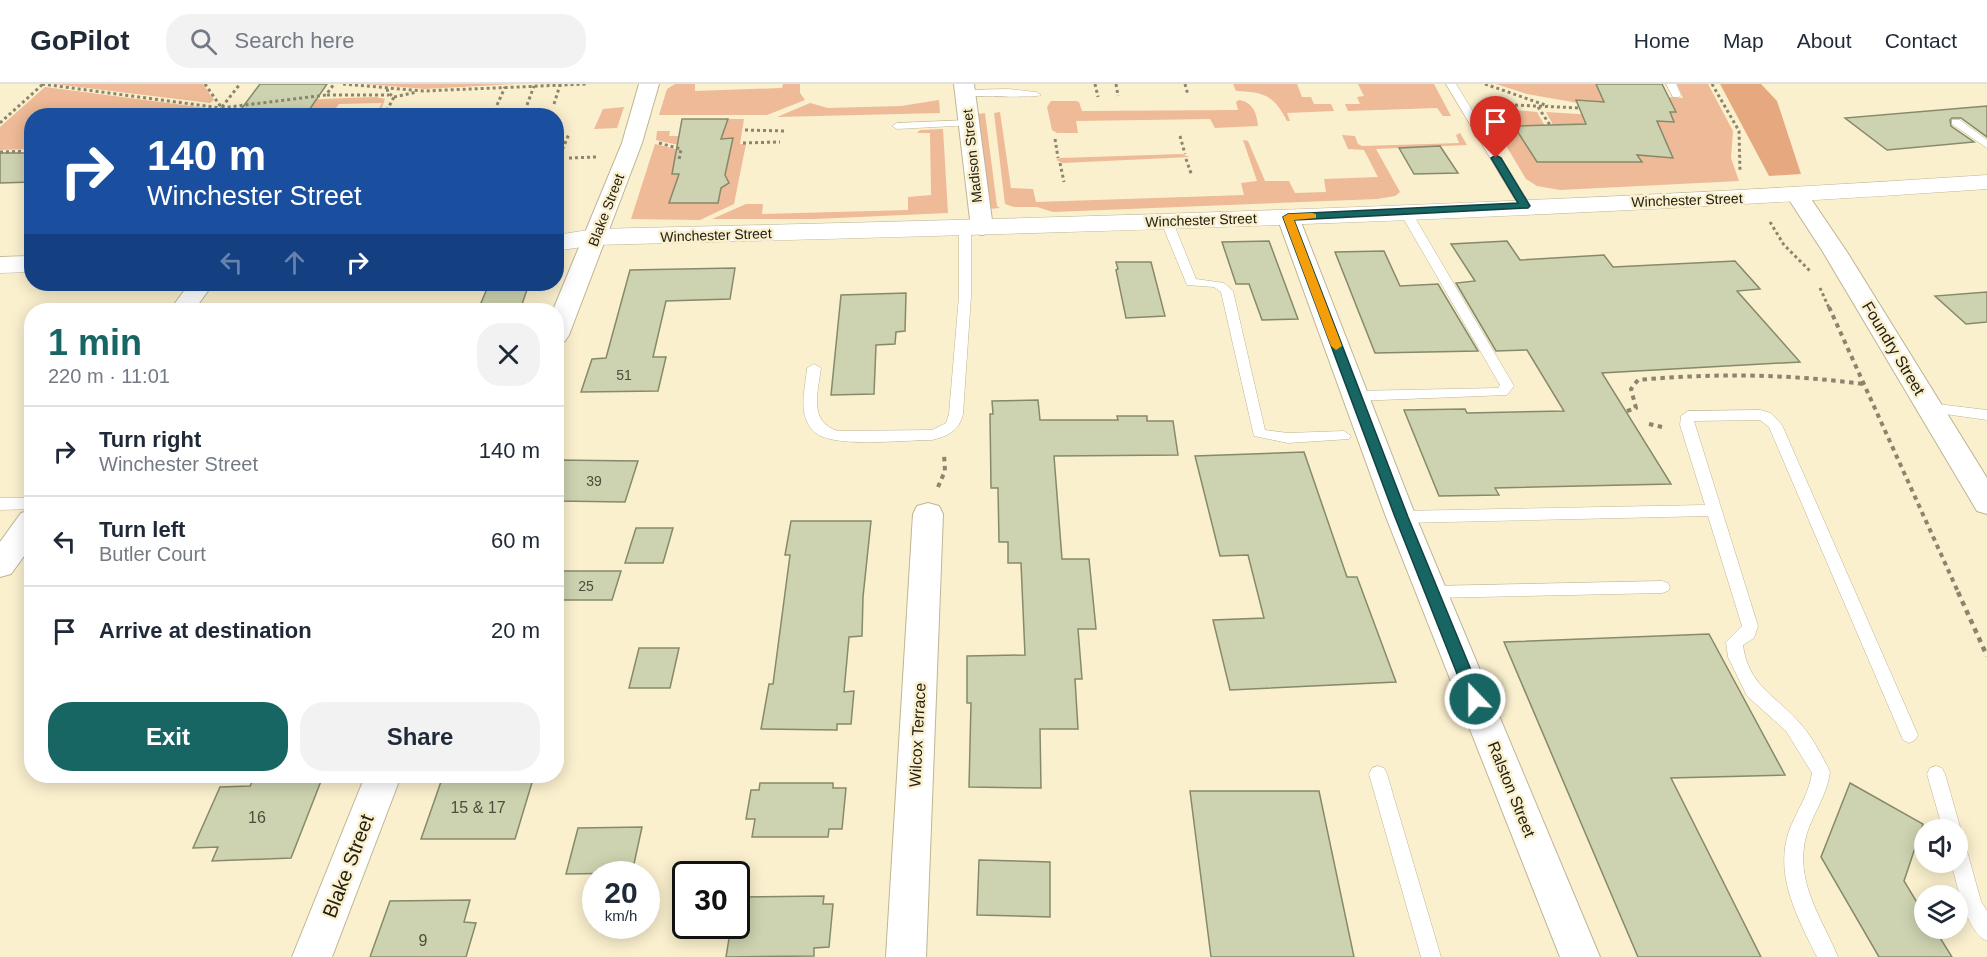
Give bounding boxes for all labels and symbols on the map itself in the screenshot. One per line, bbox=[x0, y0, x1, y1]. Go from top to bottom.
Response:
pin bbox=[1470, 96, 1521, 158]
street label: Madison Street bbox=[959, 108, 985, 204]
street label: Blake Street bbox=[585, 171, 627, 248]
street label: Winchester Street bbox=[1631, 190, 1743, 210]
street label: Winchester Street bbox=[1145, 210, 1257, 230]
street label: Winchester Street bbox=[660, 225, 772, 245]
street label: Foundry Street bbox=[1859, 299, 1928, 398]
house number: 51 bbox=[616, 367, 632, 383]
house number: 39 bbox=[586, 473, 602, 489]
house number: 25 bbox=[578, 578, 594, 594]
position arrow bbox=[1443, 667, 1507, 731]
street label: Wilcox Terrace bbox=[906, 682, 929, 788]
street label: Ralston Street bbox=[1485, 739, 1539, 840]
house number: 15 & 17 bbox=[450, 799, 506, 816]
house number: 16 bbox=[248, 809, 266, 826]
street label: Blake Street bbox=[318, 811, 378, 921]
speed limit sign: 30 bbox=[672, 861, 750, 939]
house number: 9 bbox=[419, 932, 428, 949]

